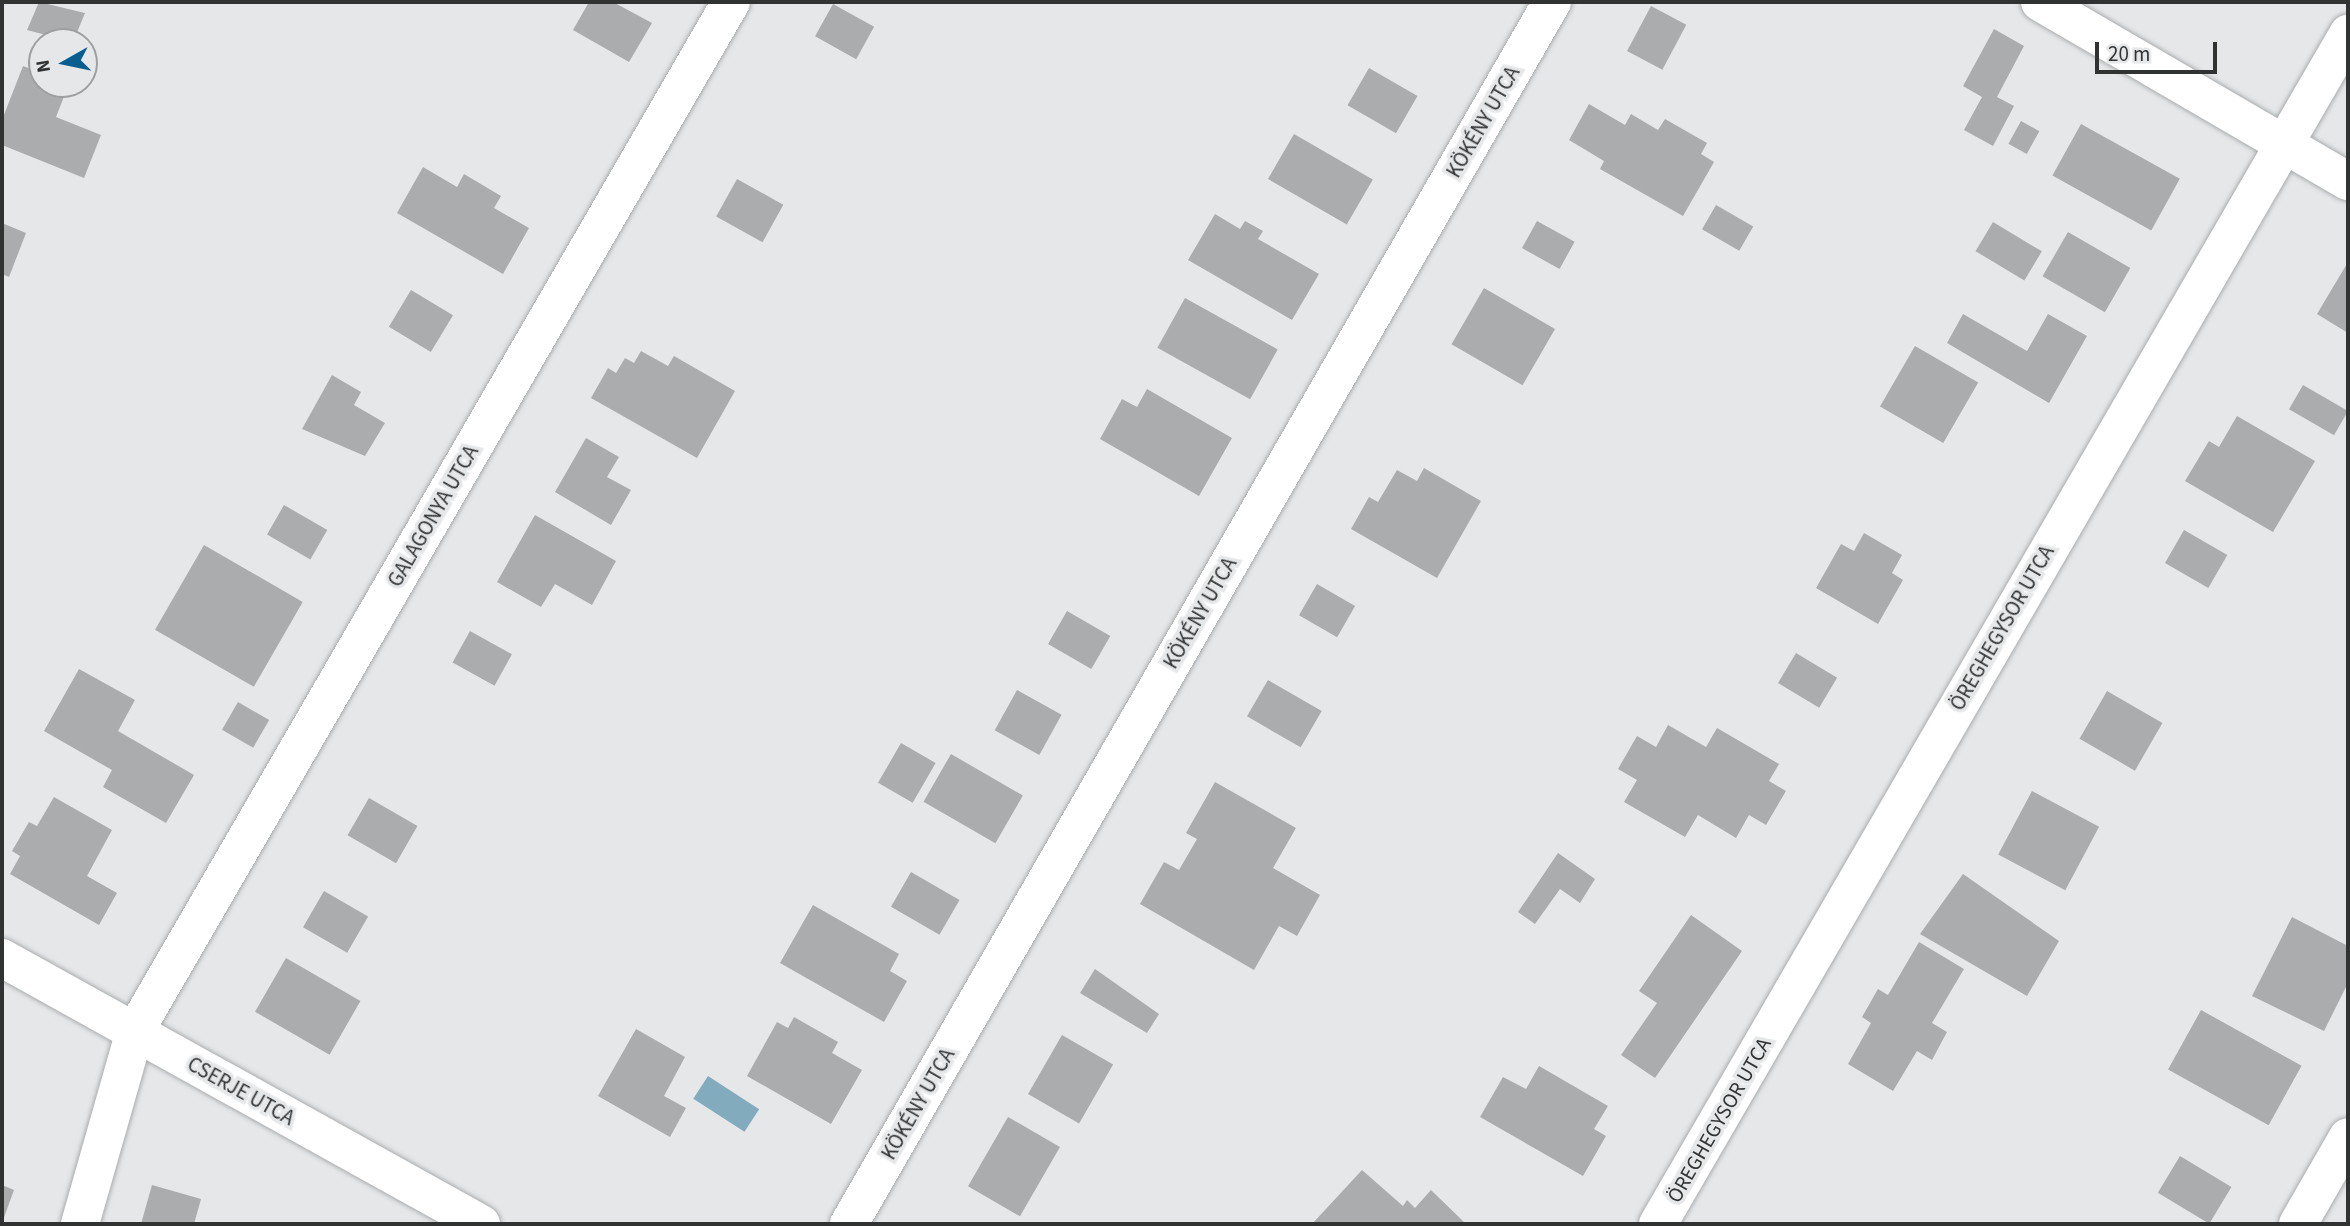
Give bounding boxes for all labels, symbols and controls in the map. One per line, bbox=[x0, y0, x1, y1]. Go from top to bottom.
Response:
north arrow bbox=[28, 28, 98, 98]
scale bar bbox=[2098, 28, 2220, 72]
text: 20 m bbox=[2108, 39, 2150, 69]
text: N bbox=[29, 58, 58, 74]
street label: KÖKÉNY UTCA bbox=[1441, 62, 1525, 182]
street label: GALAGONYA UTCA bbox=[382, 441, 484, 591]
street label: ÖREGHEGYSOR UTCA bbox=[1945, 541, 2059, 715]
street label: KÖKÉNY UTCA bbox=[1158, 553, 1242, 673]
street label: ÖREGHEGYSOR UTCA bbox=[1662, 1033, 1776, 1207]
street label: KÖKÉNY UTCA bbox=[876, 1044, 960, 1164]
street label: CSERJE UTCA bbox=[183, 1051, 299, 1131]

